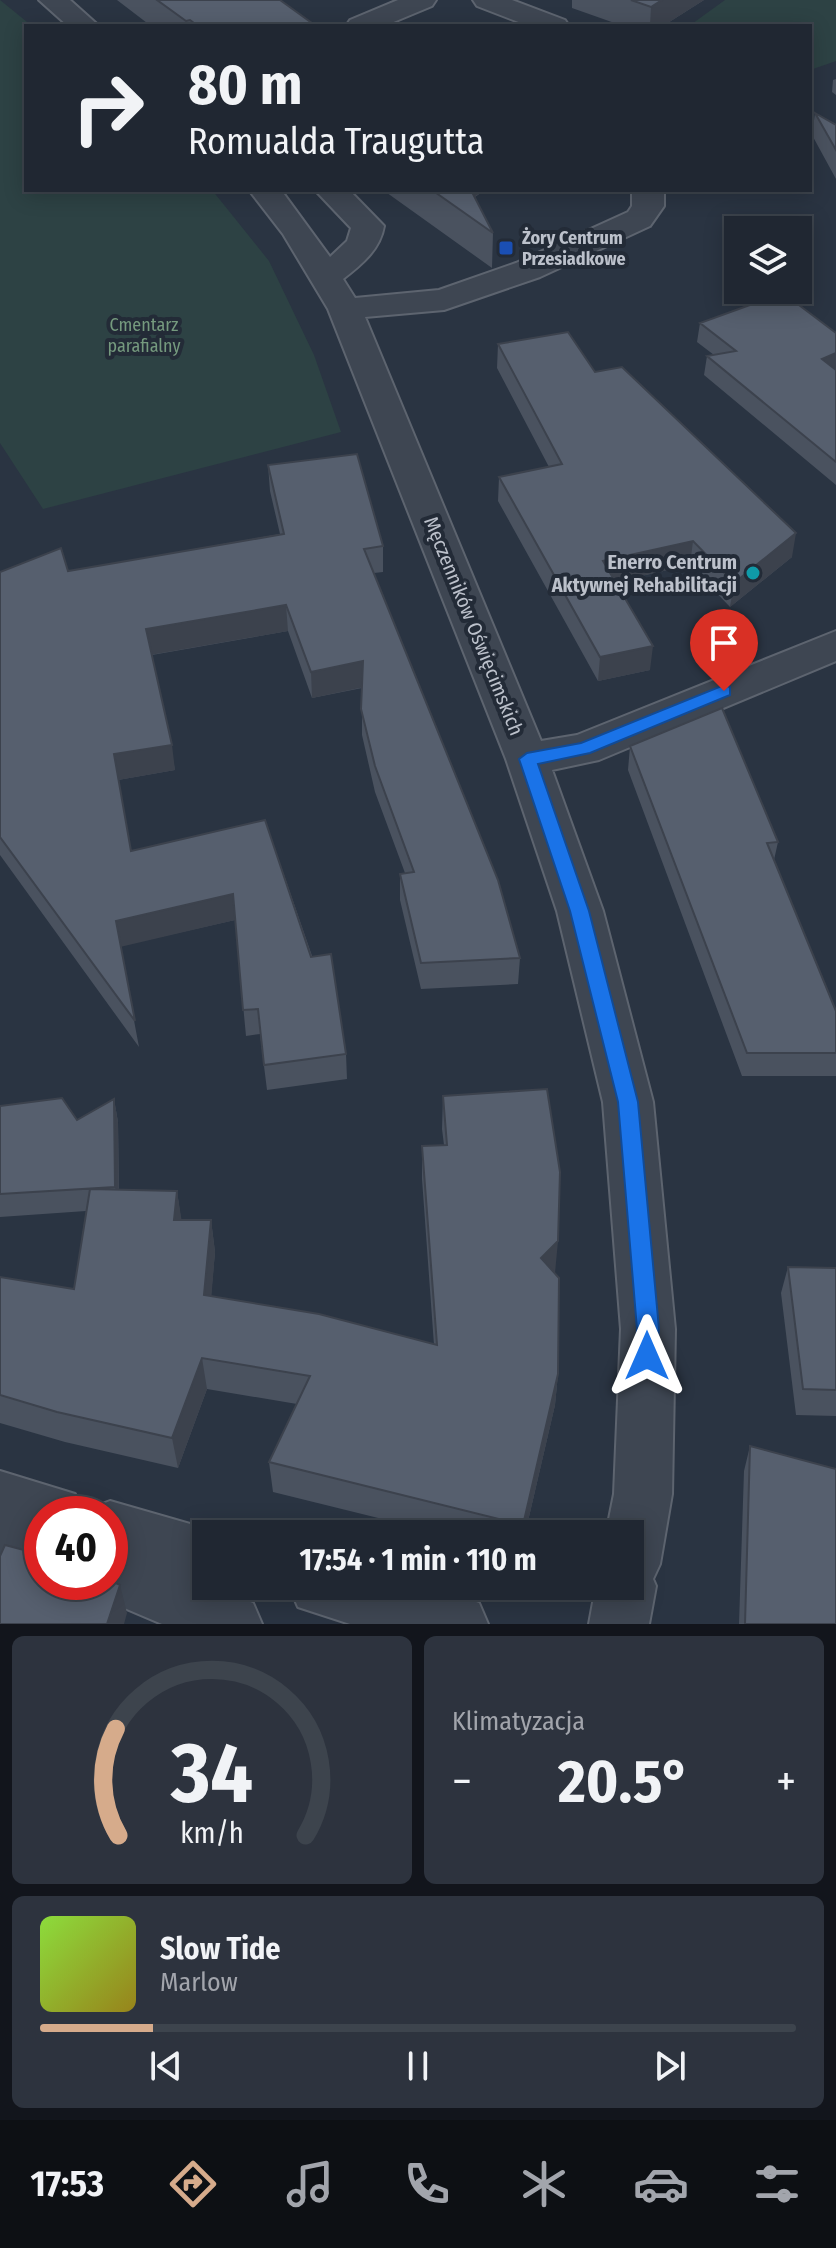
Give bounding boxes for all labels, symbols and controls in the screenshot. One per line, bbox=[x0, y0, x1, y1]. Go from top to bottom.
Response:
text: 80 m bbox=[188, 52, 303, 119]
icon: right bbox=[56, 56, 160, 160]
text: Romualda Traugutta bbox=[188, 120, 484, 164]
map controls bbox=[724, 216, 812, 304]
button: layers bbox=[724, 216, 812, 304]
place label: Żory Centrum Przesiadkowe bbox=[522, 227, 626, 270]
marker: Żory Centrum Przesiadkowe bbox=[497, 239, 515, 257]
park label: Cmentarz parafialny bbox=[108, 314, 180, 357]
street label: Męczenników Oświęcimskich bbox=[419, 513, 529, 739]
place label: Enerro Centrum Aktywnej Rehabilitacji bbox=[551, 550, 737, 597]
marker: Enerro Centrum Aktywnej Rehabilitacji bbox=[744, 564, 762, 582]
pin bbox=[690, 609, 758, 691]
icon: arrive bbox=[702, 621, 746, 665]
position arrow bbox=[605, 1314, 689, 1398]
speed limit sign: 40 bbox=[24, 1496, 128, 1600]
text: 17:54 · 1 min · 110 m bbox=[299, 1542, 537, 1578]
text: Klimatyzacja bbox=[452, 1706, 585, 1737]
text: 34 bbox=[170, 1724, 253, 1824]
text: 20.5° bbox=[558, 1746, 690, 1818]
text: − bbox=[452, 1755, 472, 1808]
text: + bbox=[776, 1755, 796, 1808]
text: km/h bbox=[180, 1816, 244, 1851]
text: Slow Tide bbox=[160, 1931, 281, 1967]
text: Marlow bbox=[160, 1967, 238, 1998]
icon: previous bbox=[144, 2044, 188, 2088]
icon: pause bbox=[396, 2044, 440, 2088]
icon: next bbox=[648, 2044, 692, 2088]
icon: directions bbox=[165, 2156, 221, 2212]
icon: music bbox=[282, 2156, 338, 2212]
icon: phone bbox=[399, 2156, 455, 2212]
icon: climate bbox=[516, 2156, 572, 2212]
icon: car bbox=[633, 2156, 689, 2212]
icon: filters bbox=[749, 2156, 805, 2212]
text: 17:53 bbox=[30, 2162, 104, 2206]

